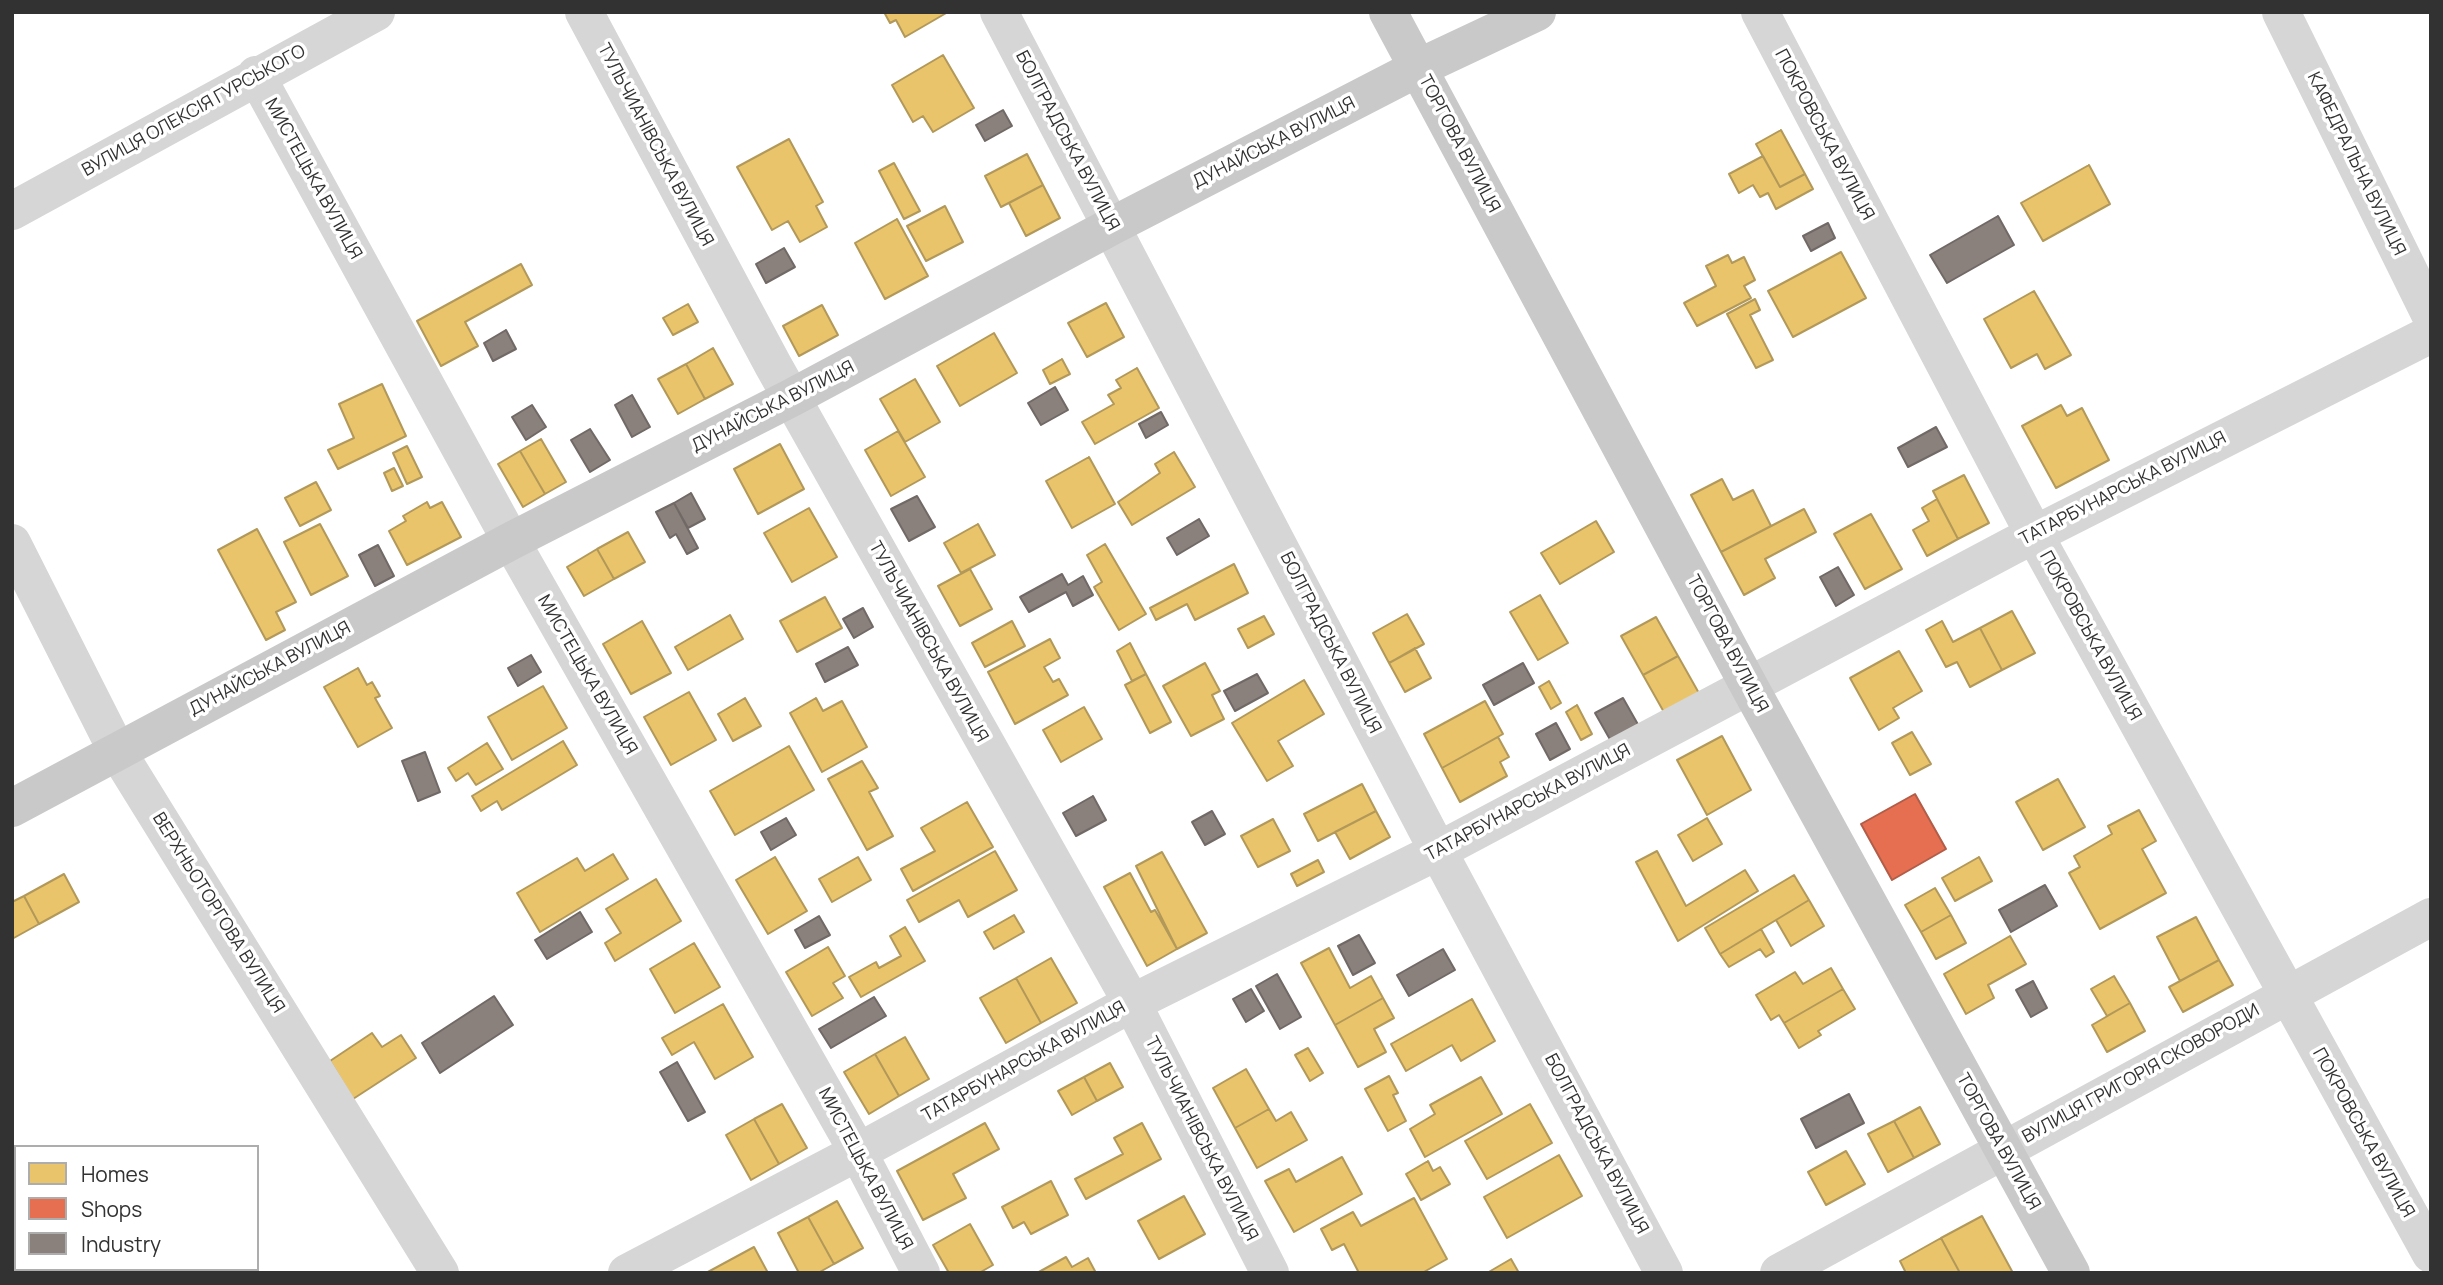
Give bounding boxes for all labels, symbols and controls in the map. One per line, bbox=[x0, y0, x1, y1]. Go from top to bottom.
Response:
street label: ВУЛИЦЯ ОЛЕКСІЯ ГУРСЬКОГО bbox=[79, 40, 309, 182]
street label: ТУЛЬЧИАНІВСЬКА ВУЛИЦЯ bbox=[592, 40, 718, 250]
street label: ПОКРОВСЬКА ВУЛИЦЯ bbox=[1770, 46, 1878, 224]
street label: БОЛГРАДСЬКА ВУЛИЦЯ bbox=[1010, 47, 1124, 235]
street label: КАФЕДРАЛЬНА ВУЛИЦЯ bbox=[2302, 69, 2410, 259]
street label: ТОРГОВА ВУЛИЦЯ bbox=[1414, 71, 1504, 217]
street label: ДУНАЙСЬКА ВУЛИЦЯ bbox=[1189, 93, 1359, 193]
street label: МИСТЕЦЬКА ВУЛИЦЯ bbox=[260, 95, 366, 263]
street label: ДУНАЙСЬКА ВУЛИЦЯ bbox=[688, 357, 858, 457]
street label: ТАТАРБУНАРСЬКА ВУЛИЦЯ bbox=[2016, 427, 2230, 551]
street label: ТУЛЬЧИАНІВСЬКА ВУЛИЦЯ bbox=[864, 538, 992, 746]
street label: ПОКРОВСЬКА ВУЛИЦЯ bbox=[2034, 548, 2146, 724]
street label: БОЛГРАДСЬКА ВУЛИЦЯ bbox=[1275, 549, 1385, 737]
street label: ТОРГОВА ВУЛИЦЯ bbox=[1682, 571, 1772, 717]
street label: МИСТЕЦЬКА ВУЛИЦЯ bbox=[533, 591, 641, 759]
street label: ДУНАЙСЬКА ВУЛИЦЯ bbox=[186, 617, 354, 721]
street label: ТАТАРБУНАРСЬКА ВУЛИЦЯ bbox=[1422, 740, 1634, 866]
street label: ВЕРХНЬОТОРГОВА ВУЛИЦЯ bbox=[147, 809, 289, 1017]
street label: ТАТАРБУНАРСЬКА ВУЛИЦЯ bbox=[919, 997, 1129, 1127]
street label: ВУЛИЦЯ ГРИГОРІЯ СКОВОРОДИ bbox=[2019, 1000, 2263, 1148]
street label: ТУЛЬЧИАНІВСЬКА ВУЛИЦЯ bbox=[1140, 1033, 1262, 1245]
street label: ПОКРОВСЬКА ВУЛИЦЯ bbox=[2307, 1045, 2419, 1221]
street label: БОЛГРАДСЬКА ВУЛИЦЯ bbox=[1539, 1050, 1653, 1238]
street label: ТОРГОВА ВУЛИЦЯ bbox=[1952, 1070, 2044, 1214]
street label: МИСТЕЦЬКА ВУЛИЦЯ bbox=[813, 1084, 917, 1254]
legend bbox=[14, 1145, 259, 1271]
text: Homes bbox=[81, 1160, 149, 1188]
text: Shops bbox=[81, 1195, 142, 1223]
text: Industry bbox=[81, 1230, 161, 1258]

